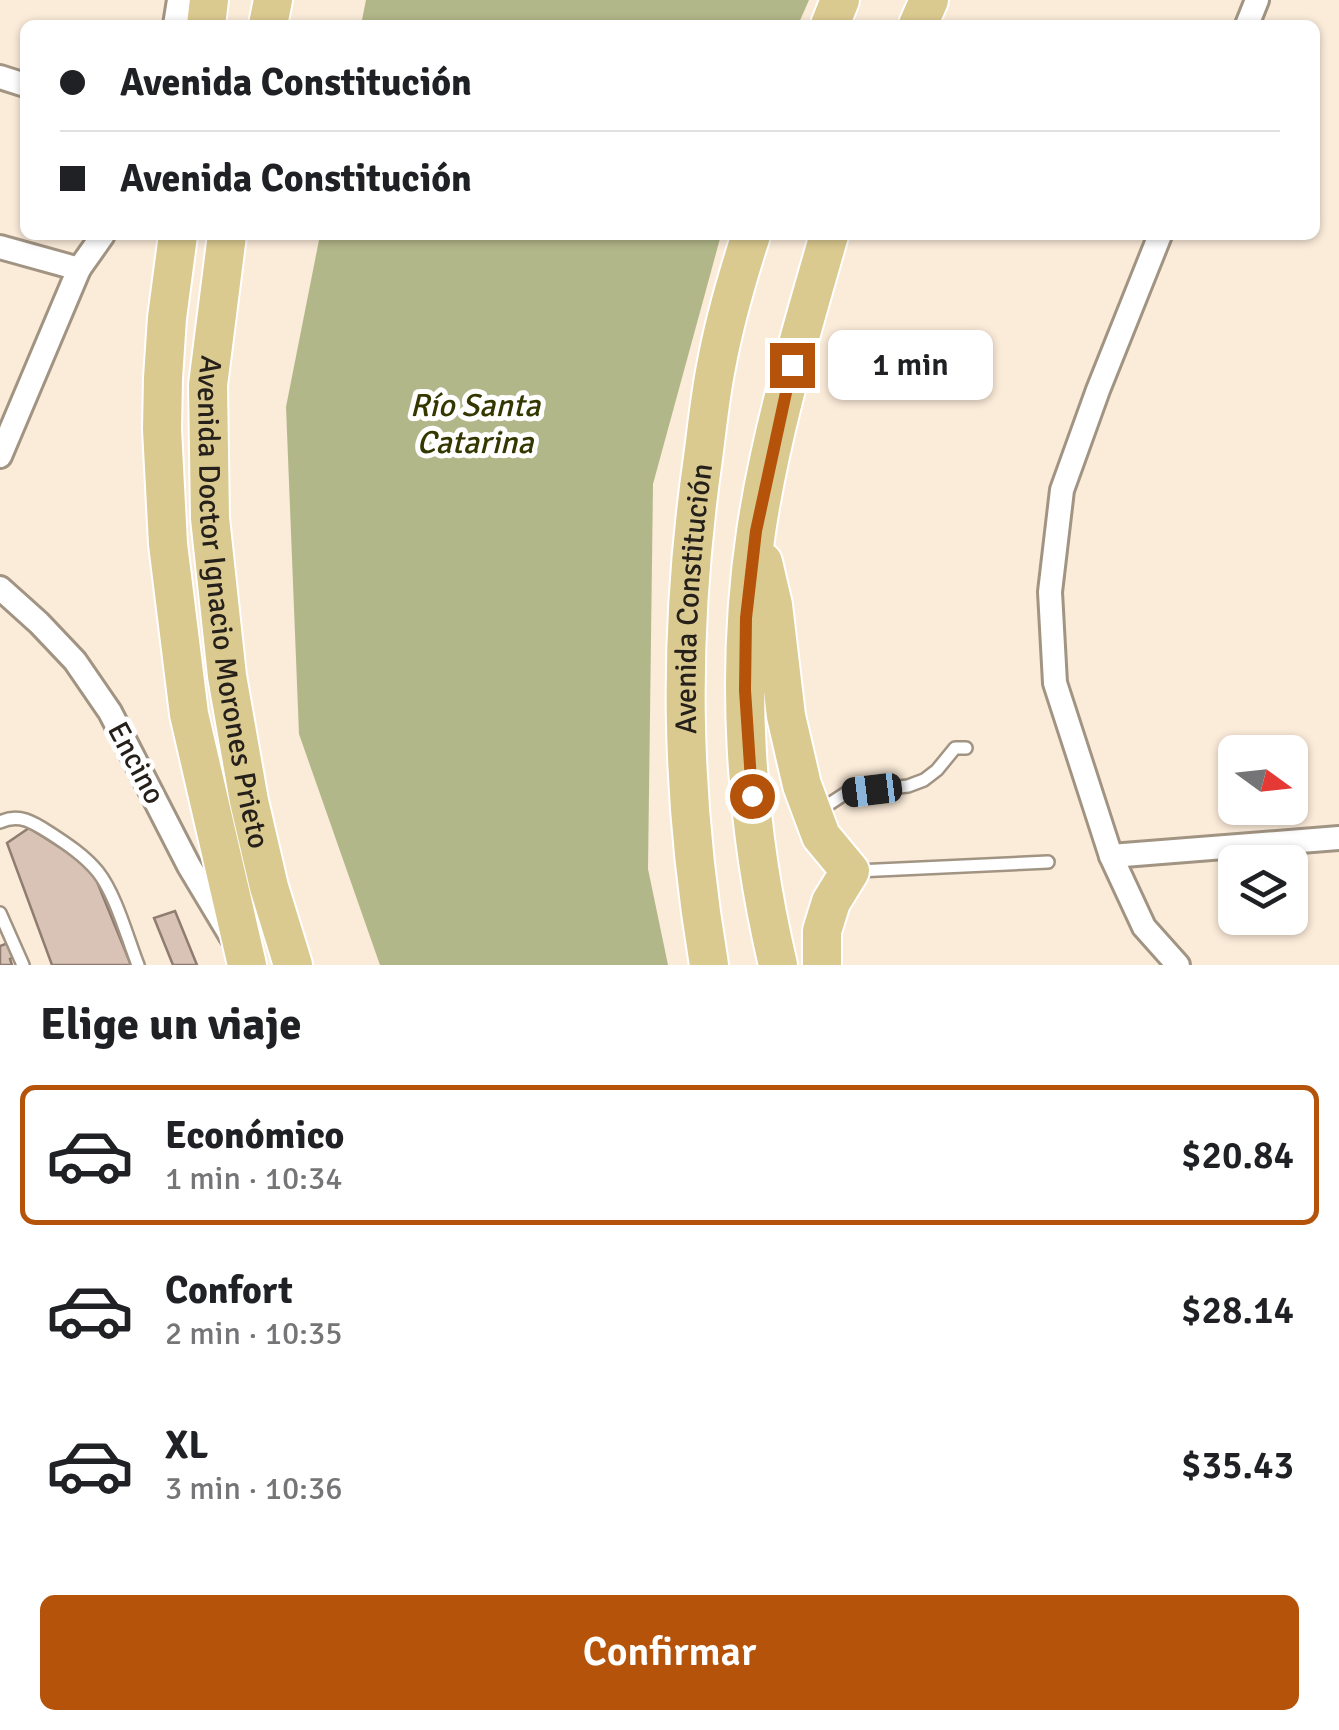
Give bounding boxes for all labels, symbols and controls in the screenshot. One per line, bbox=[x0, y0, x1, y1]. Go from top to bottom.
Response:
text: Avenida Constitución bbox=[120, 59, 472, 106]
text: Avenida Constitución bbox=[120, 155, 472, 202]
callout: 1 min bbox=[827, 330, 992, 400]
route end bbox=[770, 343, 815, 388]
text: 1 min bbox=[872, 345, 949, 384]
street label: Avenida Doctor Ignacio Morones Prieto bbox=[189, 354, 278, 852]
water label: Río Santa Catarina bbox=[410, 386, 541, 462]
street label: Avenida Constitución bbox=[667, 461, 721, 734]
street label: Encino bbox=[99, 716, 173, 810]
north arrow bbox=[1218, 735, 1308, 825]
map controls bbox=[1218, 735, 1308, 935]
car bbox=[840, 771, 904, 809]
route start bbox=[730, 774, 775, 819]
button: layers bbox=[1218, 845, 1308, 935]
text: Elige un viaje bbox=[40, 997, 302, 1052]
icon: car bbox=[45, 1110, 135, 1200]
text: Económico bbox=[165, 1112, 344, 1159]
text: $20.84 bbox=[1181, 1132, 1294, 1179]
text: 1 min · 10:34 bbox=[165, 1159, 343, 1198]
icon: car bbox=[45, 1265, 135, 1355]
text: Confort bbox=[165, 1267, 293, 1314]
text: $28.14 bbox=[1181, 1287, 1294, 1334]
text: 2 min · 10:35 bbox=[165, 1314, 343, 1353]
icon: car bbox=[45, 1420, 135, 1510]
text: XL bbox=[165, 1422, 208, 1469]
text: $35.43 bbox=[1181, 1442, 1294, 1489]
text: 3 min · 10:36 bbox=[165, 1469, 343, 1508]
button: Confirmar bbox=[40, 1595, 1299, 1710]

